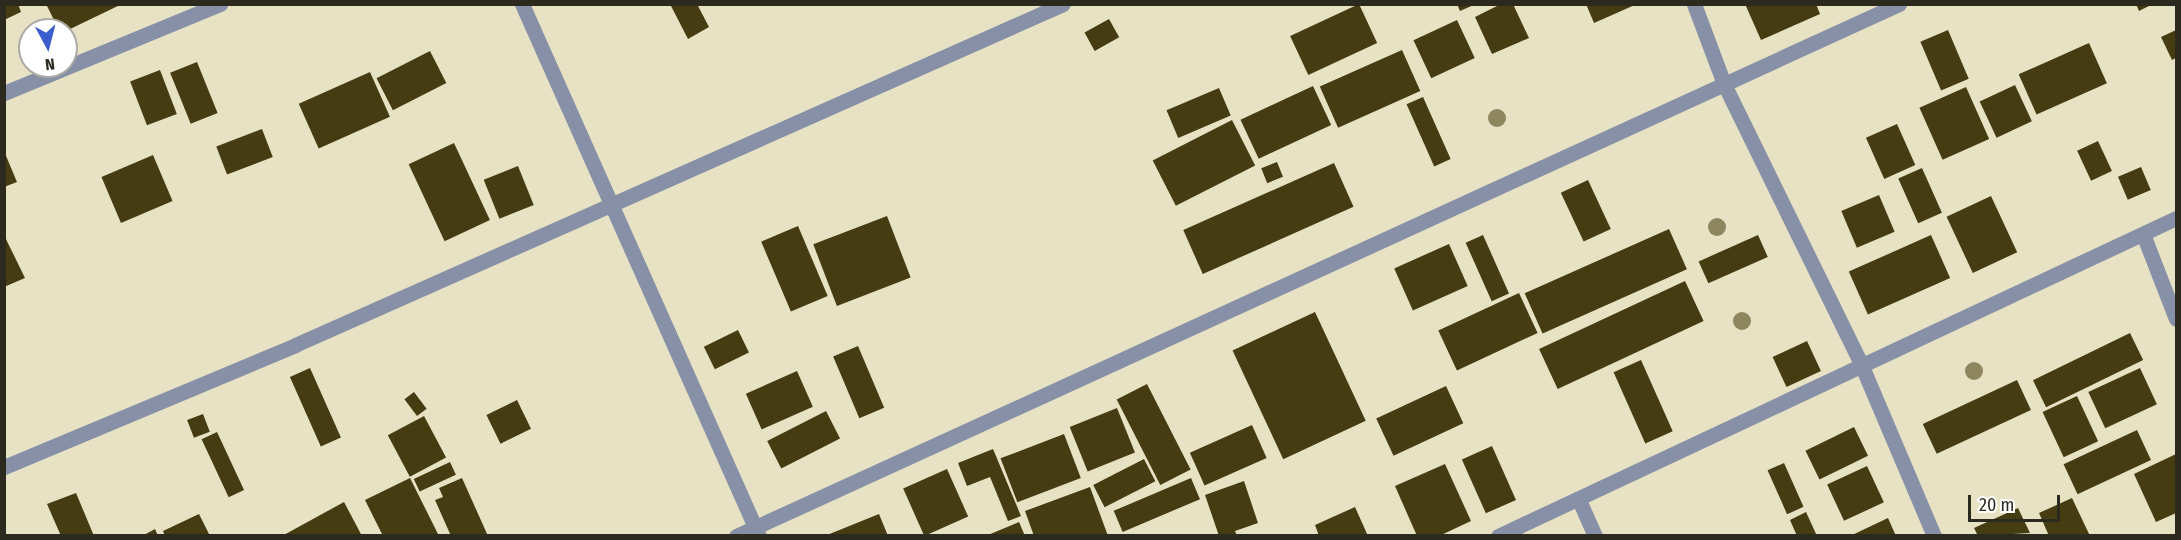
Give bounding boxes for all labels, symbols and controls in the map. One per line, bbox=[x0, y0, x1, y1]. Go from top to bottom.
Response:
north arrow bbox=[18, 18, 78, 78]
text: N bbox=[44, 54, 56, 74]
scale bar bbox=[1971, 483, 2062, 521]
text: 20 m bbox=[1979, 494, 2014, 516]

